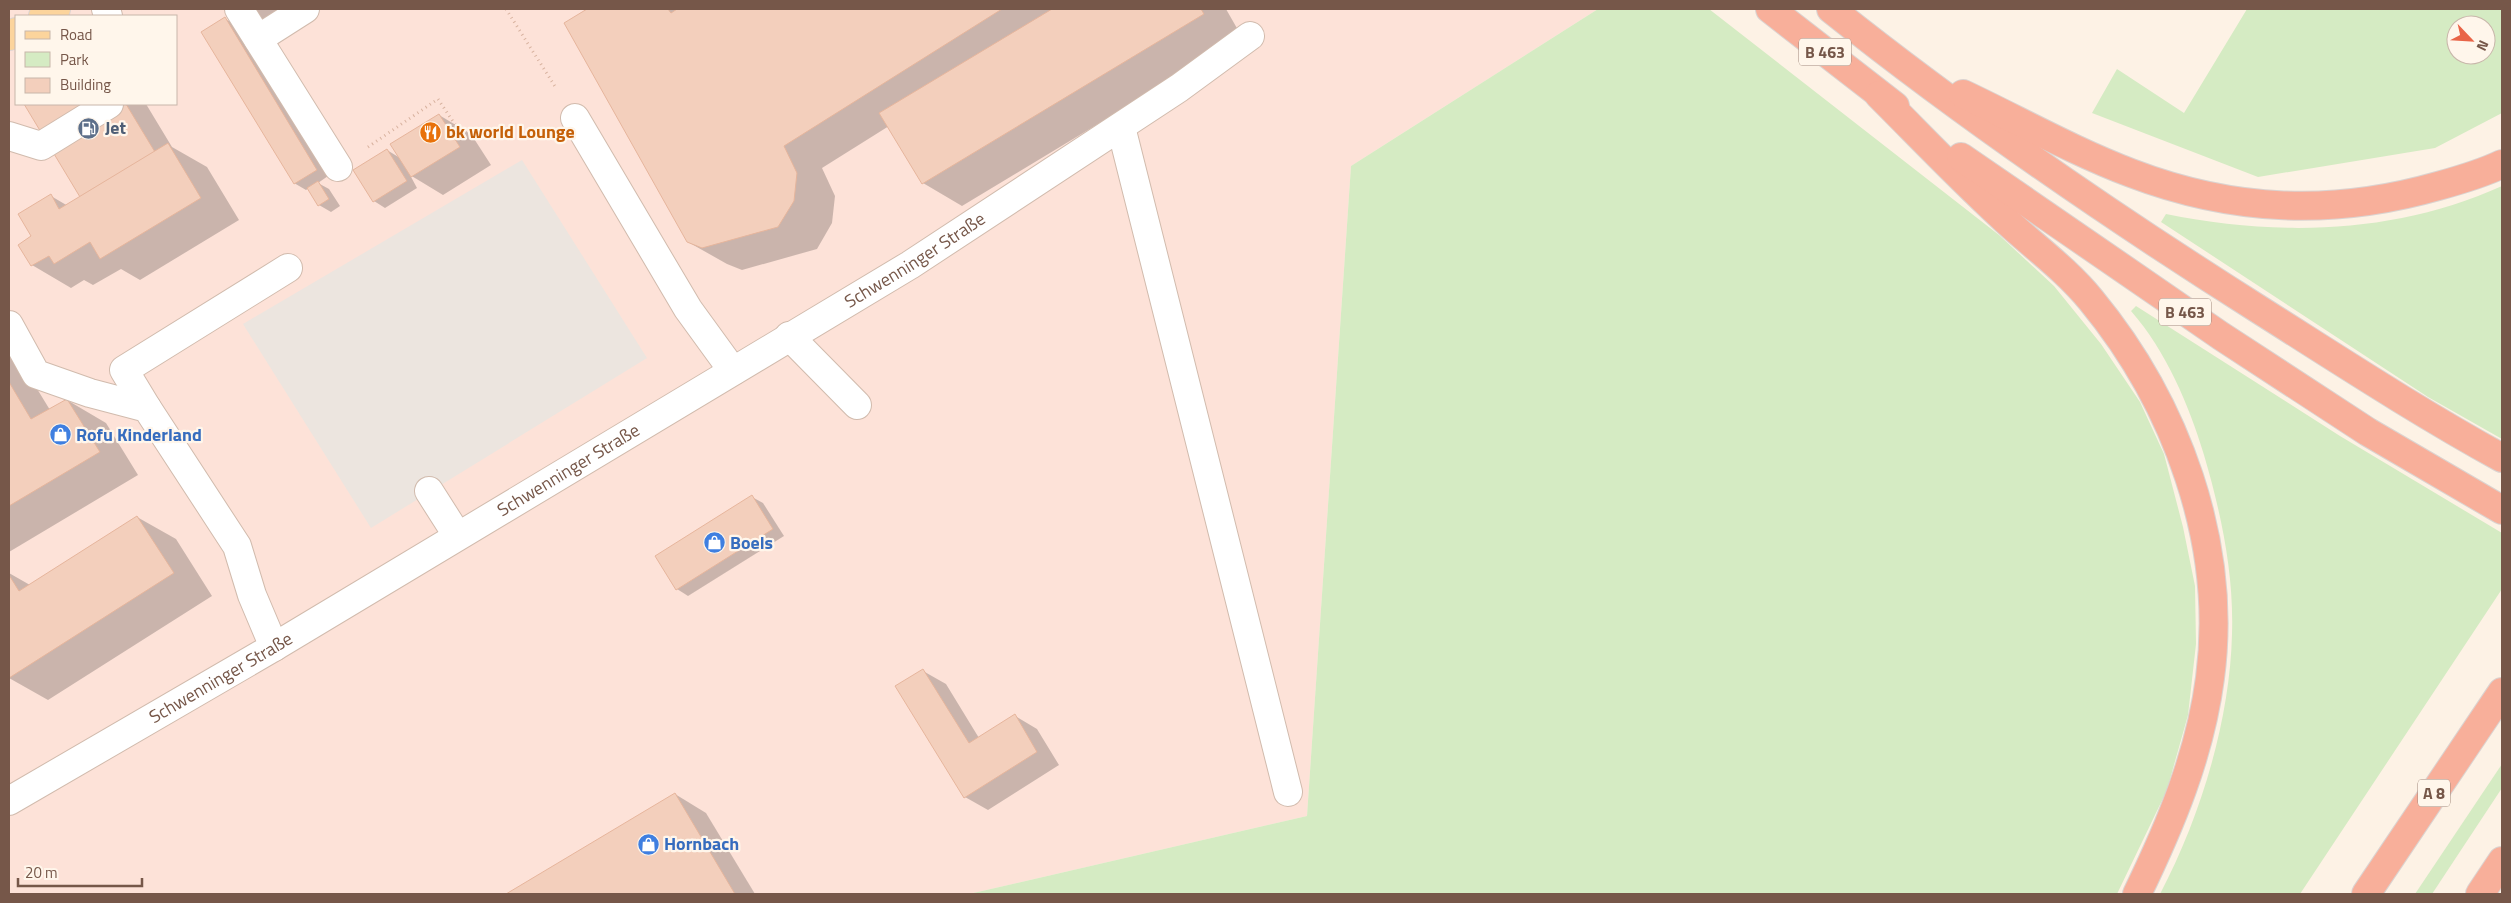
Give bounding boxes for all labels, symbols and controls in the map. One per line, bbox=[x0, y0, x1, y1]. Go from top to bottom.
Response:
legend bbox=[15, 15, 178, 105]
north arrow bbox=[2446, 15, 2496, 65]
text: Road bbox=[60, 23, 92, 46]
text: N bbox=[2472, 37, 2495, 55]
road number: B 463 bbox=[1799, 38, 1851, 66]
text: Park bbox=[60, 48, 89, 71]
text: Building bbox=[60, 73, 111, 96]
place label: Jet bbox=[105, 114, 127, 141]
fuel station icon: Jet bbox=[77, 116, 101, 140]
place label: bk world Lounge bbox=[446, 118, 575, 145]
restaurant icon: bk world Lounge bbox=[418, 120, 442, 144]
street label: Schwenninger Straße bbox=[839, 205, 990, 314]
road number: B 463 bbox=[2159, 298, 2211, 326]
street label: Schwenninger Straße bbox=[492, 416, 645, 523]
place label: Rofu Kinderland bbox=[76, 421, 202, 448]
shop icon: Rofu Kinderland bbox=[48, 423, 72, 447]
place label: Boels bbox=[730, 529, 773, 556]
shop icon: Boels bbox=[702, 531, 726, 555]
street label: Schwenninger Straße bbox=[144, 625, 297, 730]
road number: A 8 bbox=[2418, 780, 2450, 806]
place label: Hornbach bbox=[664, 830, 739, 857]
shop icon: Hornbach bbox=[636, 832, 660, 856]
scale bar bbox=[18, 856, 141, 888]
text: 20 m bbox=[25, 861, 58, 884]

